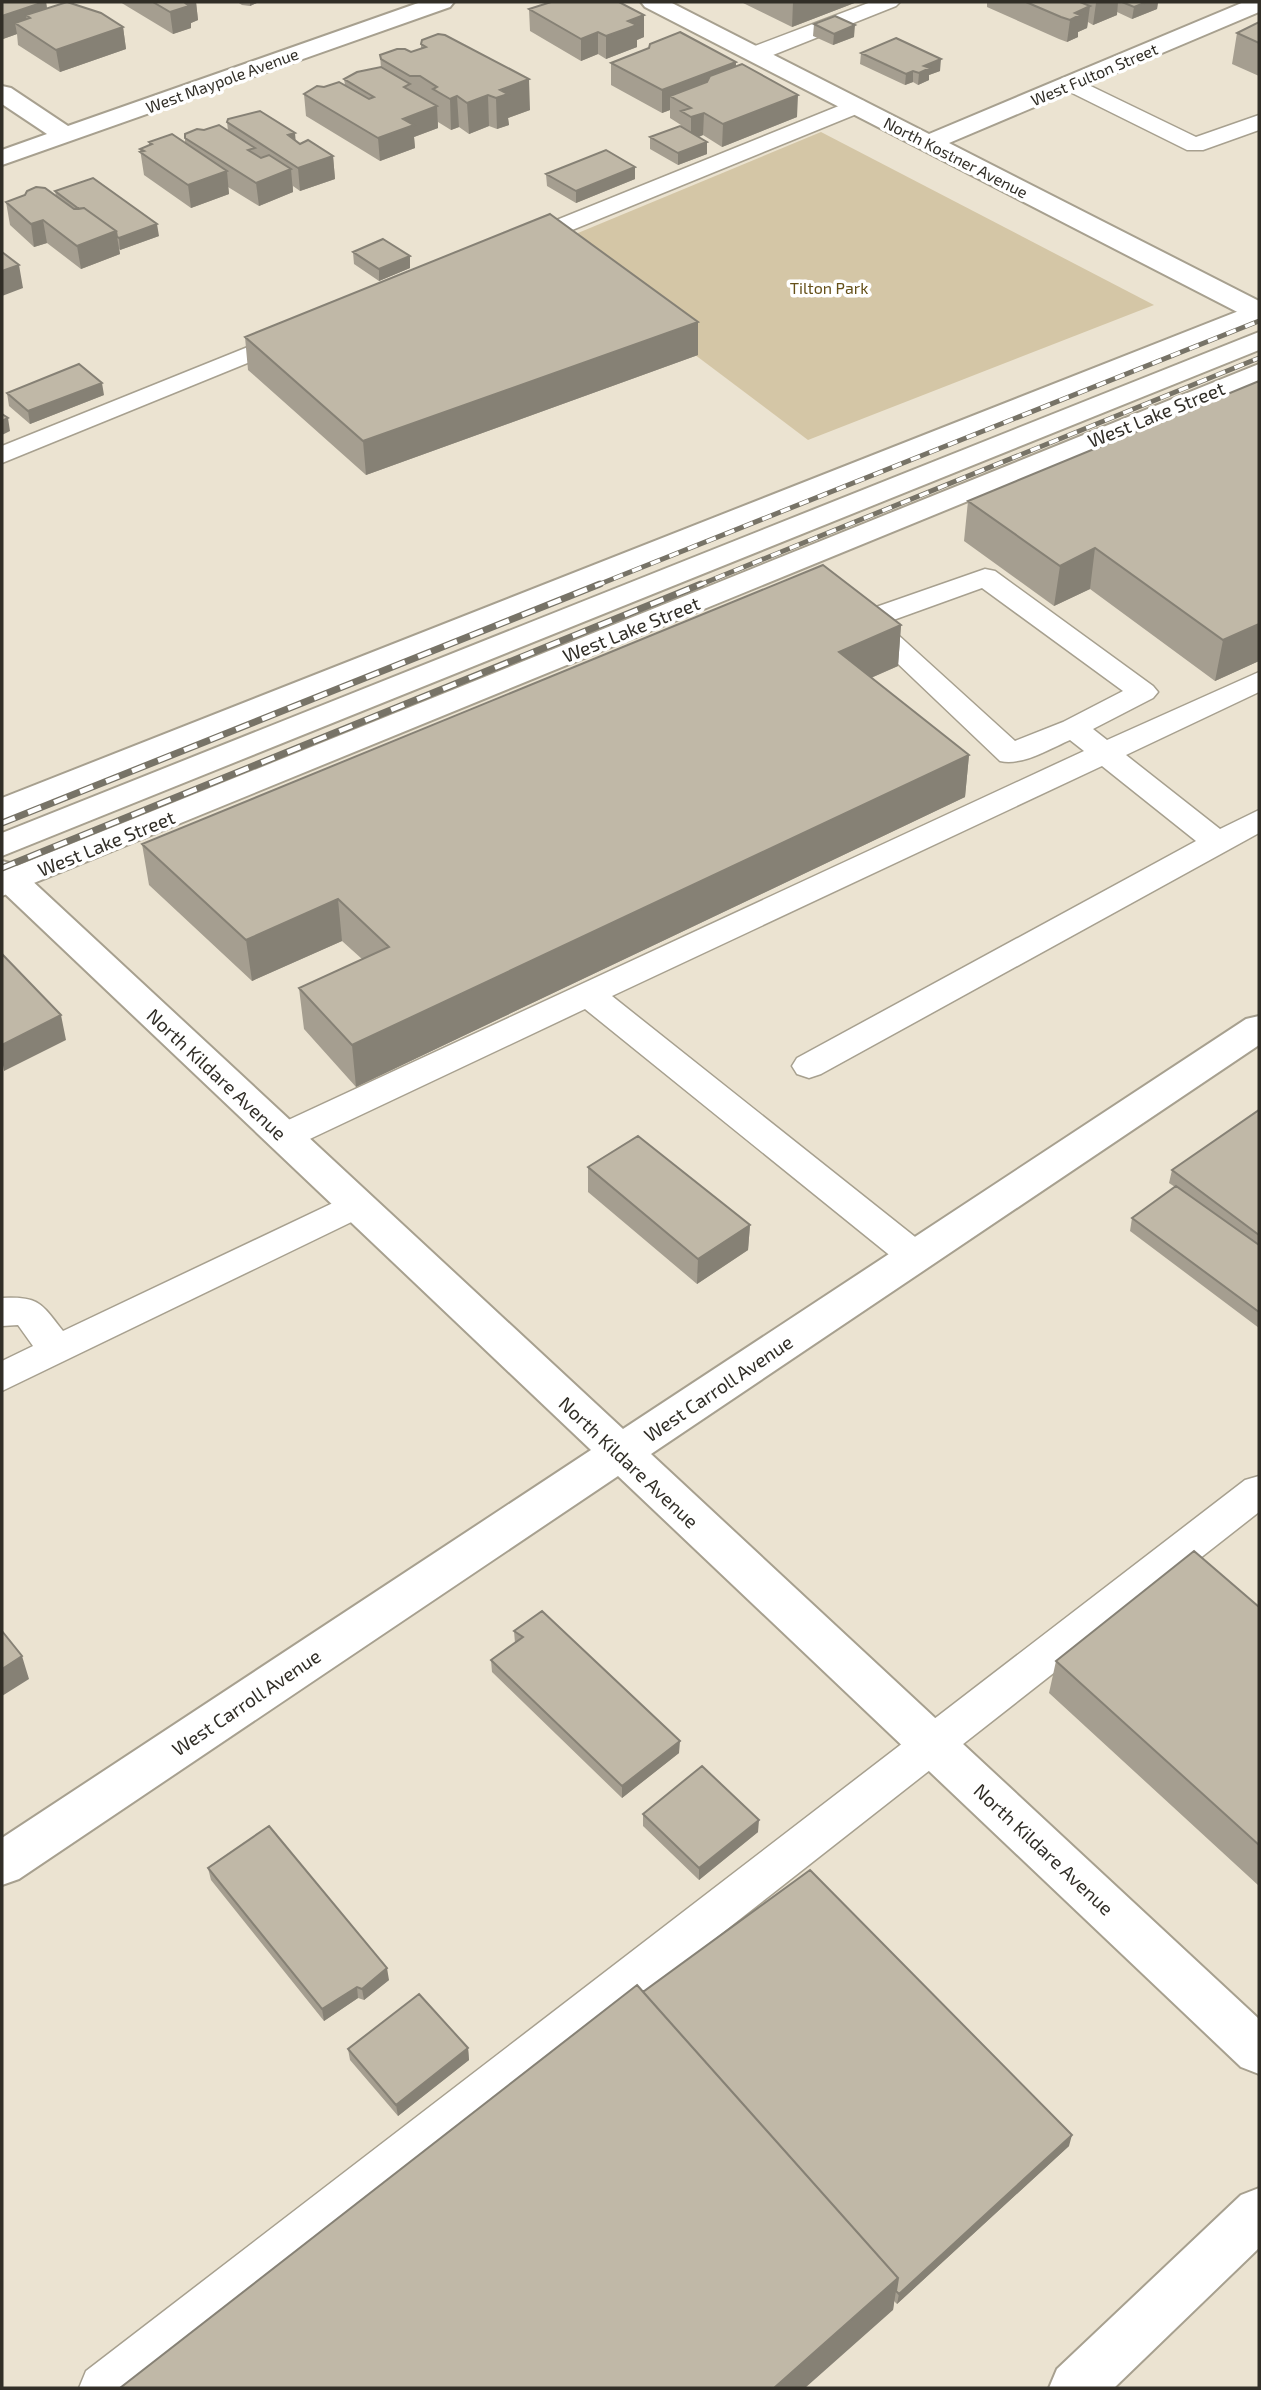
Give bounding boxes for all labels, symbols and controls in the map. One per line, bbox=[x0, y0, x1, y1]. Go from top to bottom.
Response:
street label: West Fulton Street bbox=[1028, 39, 1160, 109]
street label: West Maypole Avenue bbox=[143, 44, 301, 116]
street label: North Kostner Avenue bbox=[881, 112, 1031, 202]
park label: Tilton Park bbox=[790, 278, 868, 297]
street label: West Lake Street bbox=[1084, 376, 1228, 452]
street label: West Lake Street bbox=[559, 591, 703, 667]
street label: West Lake Street bbox=[34, 805, 178, 881]
street label: North Kildare Avenue bbox=[143, 1003, 291, 1145]
street label: West Carroll Avenue bbox=[639, 1330, 797, 1446]
street label: North Kildare Avenue bbox=[555, 1391, 703, 1533]
street label: West Carroll Avenue bbox=[167, 1644, 325, 1760]
street label: North Kildare Avenue bbox=[970, 1778, 1118, 1920]

